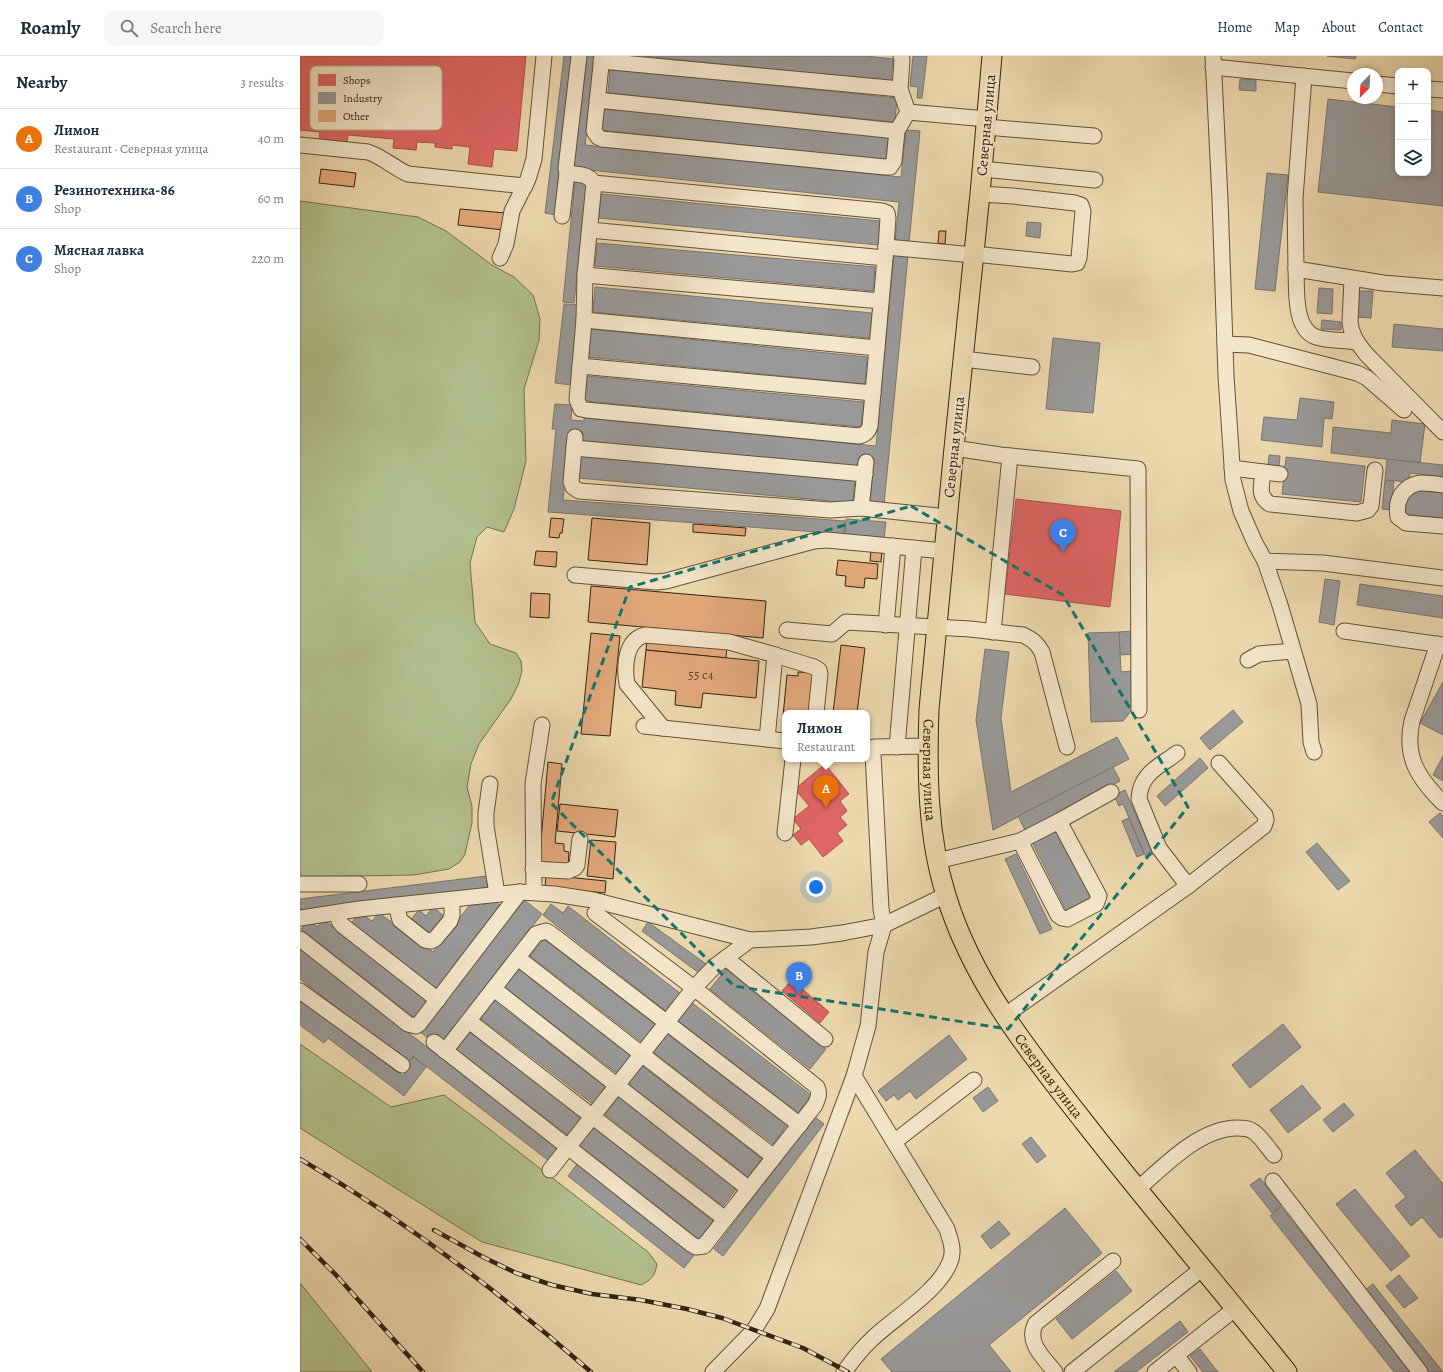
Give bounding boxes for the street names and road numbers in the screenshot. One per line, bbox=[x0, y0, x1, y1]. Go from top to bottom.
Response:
street label: Северная улица bbox=[972, 73, 1000, 177]
street label: Северная улица bbox=[939, 395, 969, 499]
street label: Северная улица bbox=[918, 719, 941, 822]
street label: Северная улица bbox=[1010, 1029, 1088, 1123]

